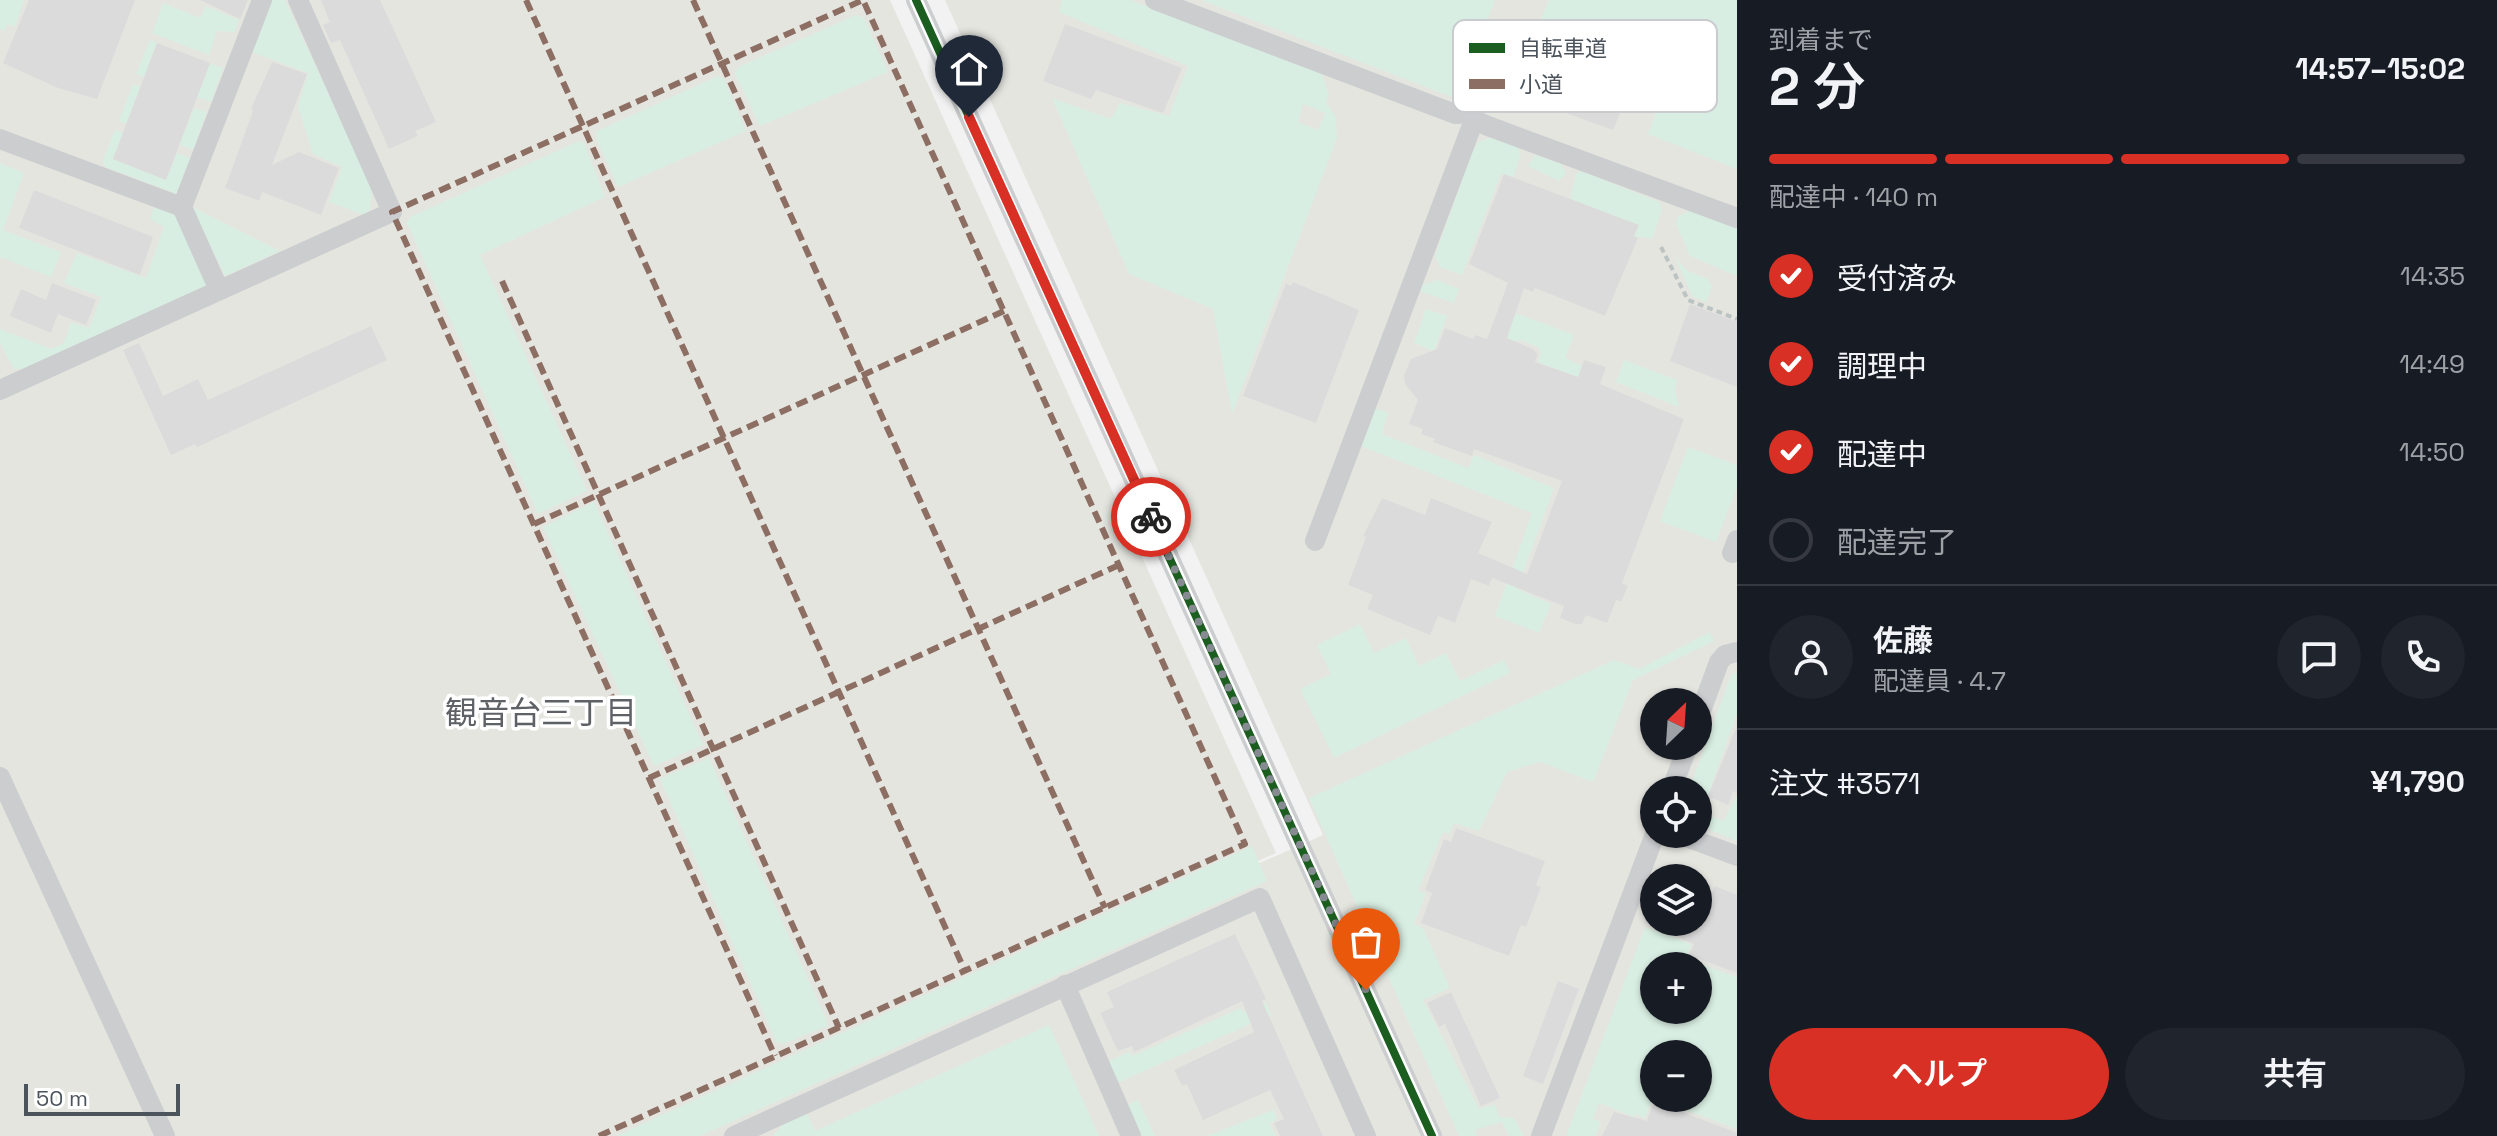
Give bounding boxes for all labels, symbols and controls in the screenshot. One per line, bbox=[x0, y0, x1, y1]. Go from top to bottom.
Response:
legend bbox=[1453, 20, 1717, 112]
text: 到着まで bbox=[1769, 23, 1873, 57]
text: 自転車道 bbox=[1519, 34, 1607, 62]
pin bbox=[935, 35, 1003, 117]
icon: home bbox=[947, 47, 991, 91]
text: 14:57–15:02 bbox=[2295, 49, 2465, 88]
text: 2 分 bbox=[1769, 54, 1865, 120]
text: 小道 bbox=[1519, 70, 1563, 98]
text: 配達中 · 140 m bbox=[1769, 180, 1938, 214]
icon: check bbox=[1769, 254, 1813, 298]
text: 受付済み bbox=[1837, 259, 1957, 298]
text: 14:35 bbox=[2400, 259, 2465, 293]
icon: check bbox=[1769, 342, 1813, 386]
text: 調理中 bbox=[1837, 347, 1927, 386]
text: 14:49 bbox=[2399, 347, 2465, 381]
icon: check bbox=[1769, 430, 1813, 474]
text: 配達中 bbox=[1837, 435, 1927, 474]
text: 14:50 bbox=[2399, 435, 2465, 469]
courier bbox=[1111, 477, 1191, 557]
icon: bike bbox=[1129, 495, 1173, 539]
text: 配達完了 bbox=[1837, 523, 1957, 562]
button: person bbox=[1769, 615, 1853, 699]
button: chat bbox=[2277, 615, 2361, 699]
button: phone bbox=[2381, 615, 2465, 699]
text: 佐藤 bbox=[1873, 621, 1933, 660]
text: 配達員 · 4.7 bbox=[1873, 664, 2006, 698]
north arrow bbox=[1640, 688, 1712, 760]
map controls bbox=[1640, 688, 1712, 1112]
district label: 観音台三丁目 bbox=[445, 693, 637, 733]
text: ¥1,790 bbox=[2370, 762, 2465, 801]
text: 注文 #3571 bbox=[1769, 764, 1920, 803]
button: locate bbox=[1640, 776, 1712, 848]
button: layers bbox=[1640, 864, 1712, 936]
pin bbox=[1332, 908, 1400, 990]
icon: bag bbox=[1344, 920, 1388, 964]
button: + bbox=[1640, 952, 1712, 1024]
button: ヘルプ bbox=[1769, 1028, 2109, 1120]
button: 共有 bbox=[2125, 1028, 2465, 1120]
button: − bbox=[1640, 1040, 1712, 1112]
scale bar bbox=[24, 1080, 180, 1116]
text: 50 m bbox=[36, 1084, 88, 1112]

